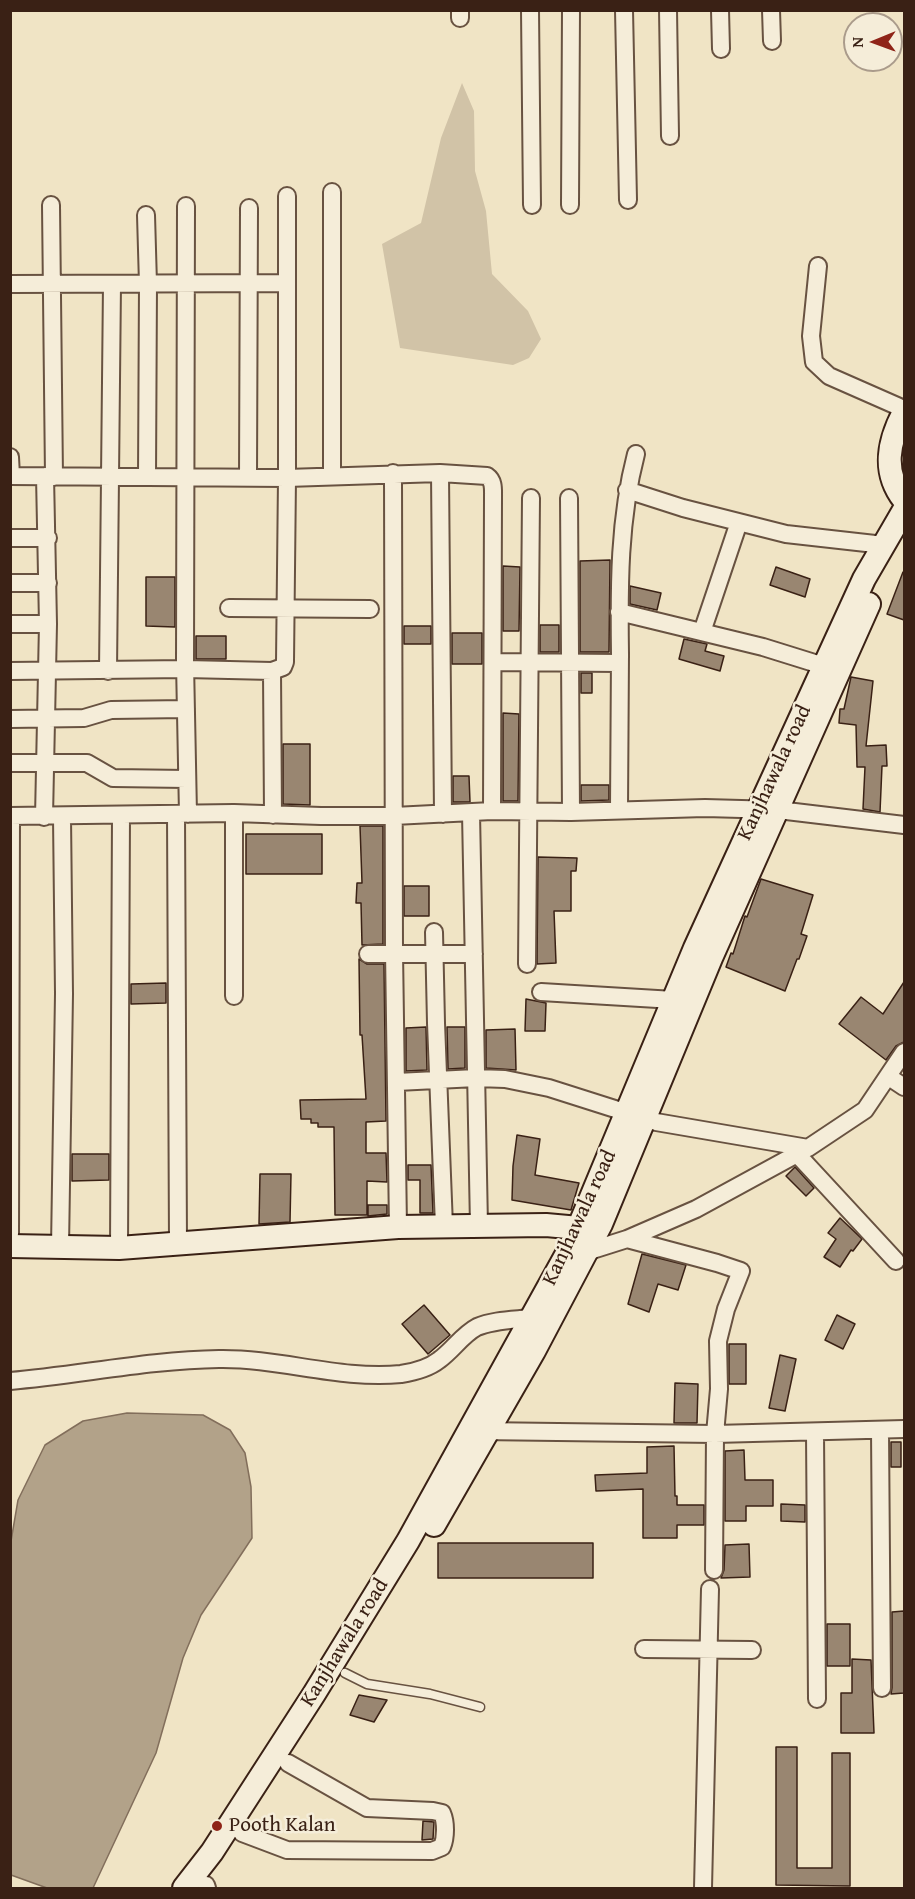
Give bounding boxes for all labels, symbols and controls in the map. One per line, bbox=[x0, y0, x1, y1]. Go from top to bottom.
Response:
north arrow bbox=[843, 12, 903, 72]
text: N bbox=[845, 37, 869, 48]
street label: Kanjhawala road bbox=[733, 701, 817, 845]
street label: Kanjhawala road bbox=[538, 1146, 622, 1290]
street label: Kanjhawala road bbox=[296, 1574, 394, 1712]
place label: Pooth Kalan bbox=[229, 1813, 336, 1839]
marker: Pooth Kalan bbox=[210, 1819, 224, 1833]

